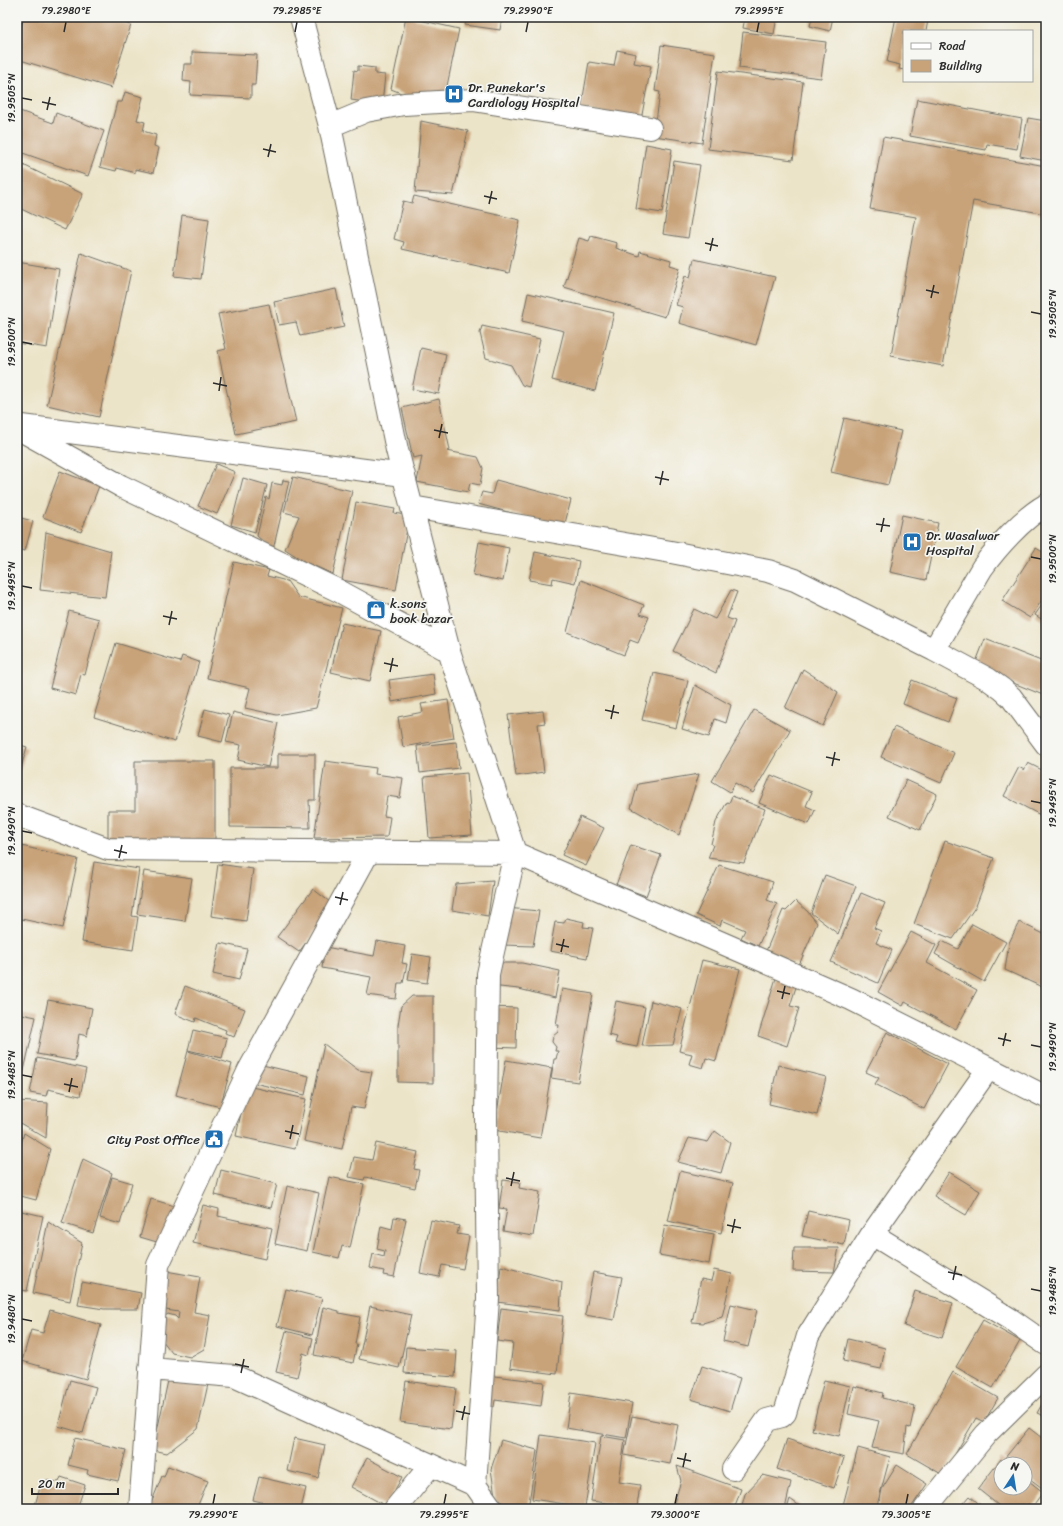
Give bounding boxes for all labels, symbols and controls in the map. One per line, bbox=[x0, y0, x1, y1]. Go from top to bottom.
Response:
text: 79.2980°E bbox=[42, 2, 92, 20]
text: 79.2985°E bbox=[273, 2, 323, 20]
text: 79.2990°E bbox=[503, 2, 554, 20]
text: 79.2995°E bbox=[735, 2, 785, 20]
legend bbox=[903, 30, 1033, 82]
text: Road bbox=[939, 35, 966, 57]
text: Building bbox=[939, 55, 982, 77]
text: 19.9505°N bbox=[3, 73, 21, 123]
place label: Dr. Punekar's Cardiology Hospital bbox=[468, 76, 580, 114]
hospital icon: Dr. Punekar's Cardiology Hospital bbox=[443, 83, 465, 105]
text: 19.9505°N bbox=[1044, 289, 1062, 339]
text: 19.9500°N bbox=[3, 317, 21, 367]
place label: Dr. Wasalwar Hospital bbox=[926, 524, 1000, 562]
hospital icon: Dr. Wasalwar Hospital bbox=[901, 531, 923, 553]
text: 19.9500°N bbox=[1044, 534, 1062, 584]
text: 19.9495°N bbox=[3, 561, 21, 611]
place label: k.sons book bazar bbox=[390, 592, 453, 630]
shop icon: k.sons book bazar bbox=[365, 599, 387, 621]
text: 19.9495°N bbox=[1044, 778, 1062, 828]
text: 19.9490°N bbox=[3, 806, 21, 856]
text: 19.9490°N bbox=[1044, 1022, 1062, 1072]
text: 19.9485°N bbox=[3, 1050, 21, 1100]
place label: City Post Office bbox=[107, 1128, 200, 1151]
public building icon: City Post Office bbox=[203, 1128, 225, 1150]
text: 19.9485°N bbox=[1044, 1266, 1062, 1316]
text: 19.9480°N bbox=[3, 1294, 21, 1344]
north arrow bbox=[993, 1456, 1033, 1496]
text: N bbox=[1008, 1456, 1021, 1477]
scale bar bbox=[32, 1470, 118, 1496]
text: 20 m bbox=[38, 1473, 65, 1495]
text: 79.2990°E bbox=[188, 1506, 239, 1524]
text: 79.2995°E bbox=[420, 1506, 470, 1524]
text: 79.3000°E bbox=[650, 1506, 701, 1524]
text: 79.3005°E bbox=[882, 1506, 932, 1524]

